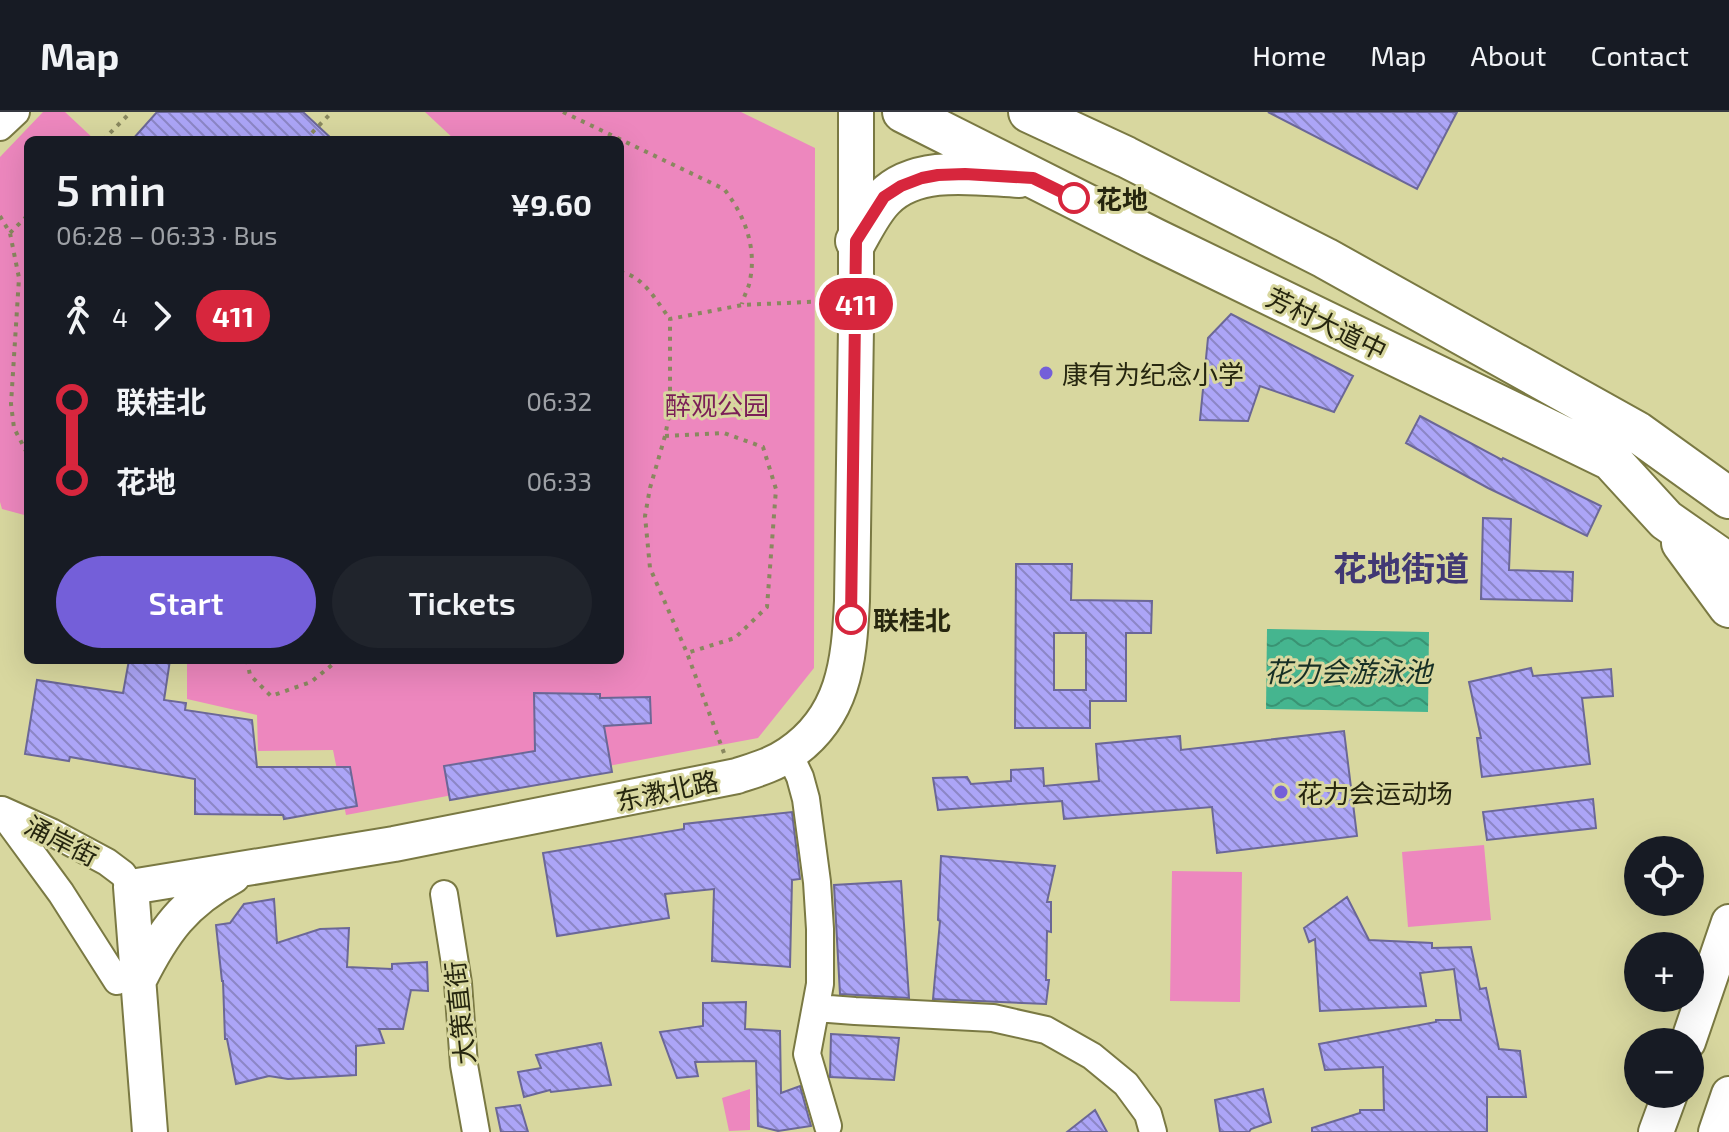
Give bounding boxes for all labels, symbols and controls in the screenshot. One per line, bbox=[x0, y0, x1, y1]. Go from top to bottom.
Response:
text: Map bbox=[40, 32, 119, 78]
text: Home bbox=[1252, 38, 1326, 72]
text: Map bbox=[1370, 38, 1427, 72]
text: About bbox=[1471, 38, 1546, 72]
text: Contact bbox=[1590, 38, 1689, 72]
text: 5 min bbox=[56, 162, 166, 215]
marker: 花地 bbox=[1059, 183, 1089, 213]
place label: 花地 bbox=[1096, 183, 1148, 214]
text: ¥9.60 bbox=[510, 186, 592, 222]
text: 06:28 – 06:33 · Bus bbox=[56, 219, 278, 250]
line badge: 411 bbox=[810, 278, 902, 330]
street label: 芳村大道中 bbox=[1262, 281, 1392, 365]
text: 411 bbox=[835, 287, 877, 321]
icon: walk bbox=[56, 294, 100, 338]
icon: forward bbox=[140, 294, 184, 338]
text: 411 bbox=[212, 299, 254, 333]
text: 4 bbox=[112, 301, 128, 332]
place label: 康有为纪念小学 bbox=[1062, 358, 1244, 389]
marker: 康有为纪念小学 bbox=[1037, 364, 1055, 382]
text: 联桂北 bbox=[116, 383, 206, 419]
text: 06:32 bbox=[526, 385, 592, 416]
park label: 醉观公园 bbox=[665, 389, 769, 420]
text: 花地 bbox=[116, 463, 176, 499]
text: 06:33 bbox=[526, 465, 592, 496]
district label: 花地街道 bbox=[1333, 547, 1469, 588]
button: Start bbox=[56, 556, 316, 648]
button: Tickets bbox=[332, 556, 592, 648]
marker: 联桂北 bbox=[836, 604, 866, 634]
place label: 联桂北 bbox=[873, 604, 951, 635]
water label: 花力会游泳池 bbox=[1264, 654, 1435, 688]
street label: 东漖北路 bbox=[613, 764, 721, 816]
place label: 花力会运动场 bbox=[1297, 777, 1453, 808]
marker: 花力会运动场 bbox=[1272, 783, 1290, 801]
street label: 涌岸街 bbox=[20, 808, 104, 872]
map controls bbox=[1624, 836, 1704, 1108]
button: locate bbox=[1624, 836, 1704, 916]
button: + bbox=[1624, 932, 1704, 1012]
street label: 大策直街 bbox=[438, 960, 480, 1066]
button: − bbox=[1624, 1028, 1704, 1108]

